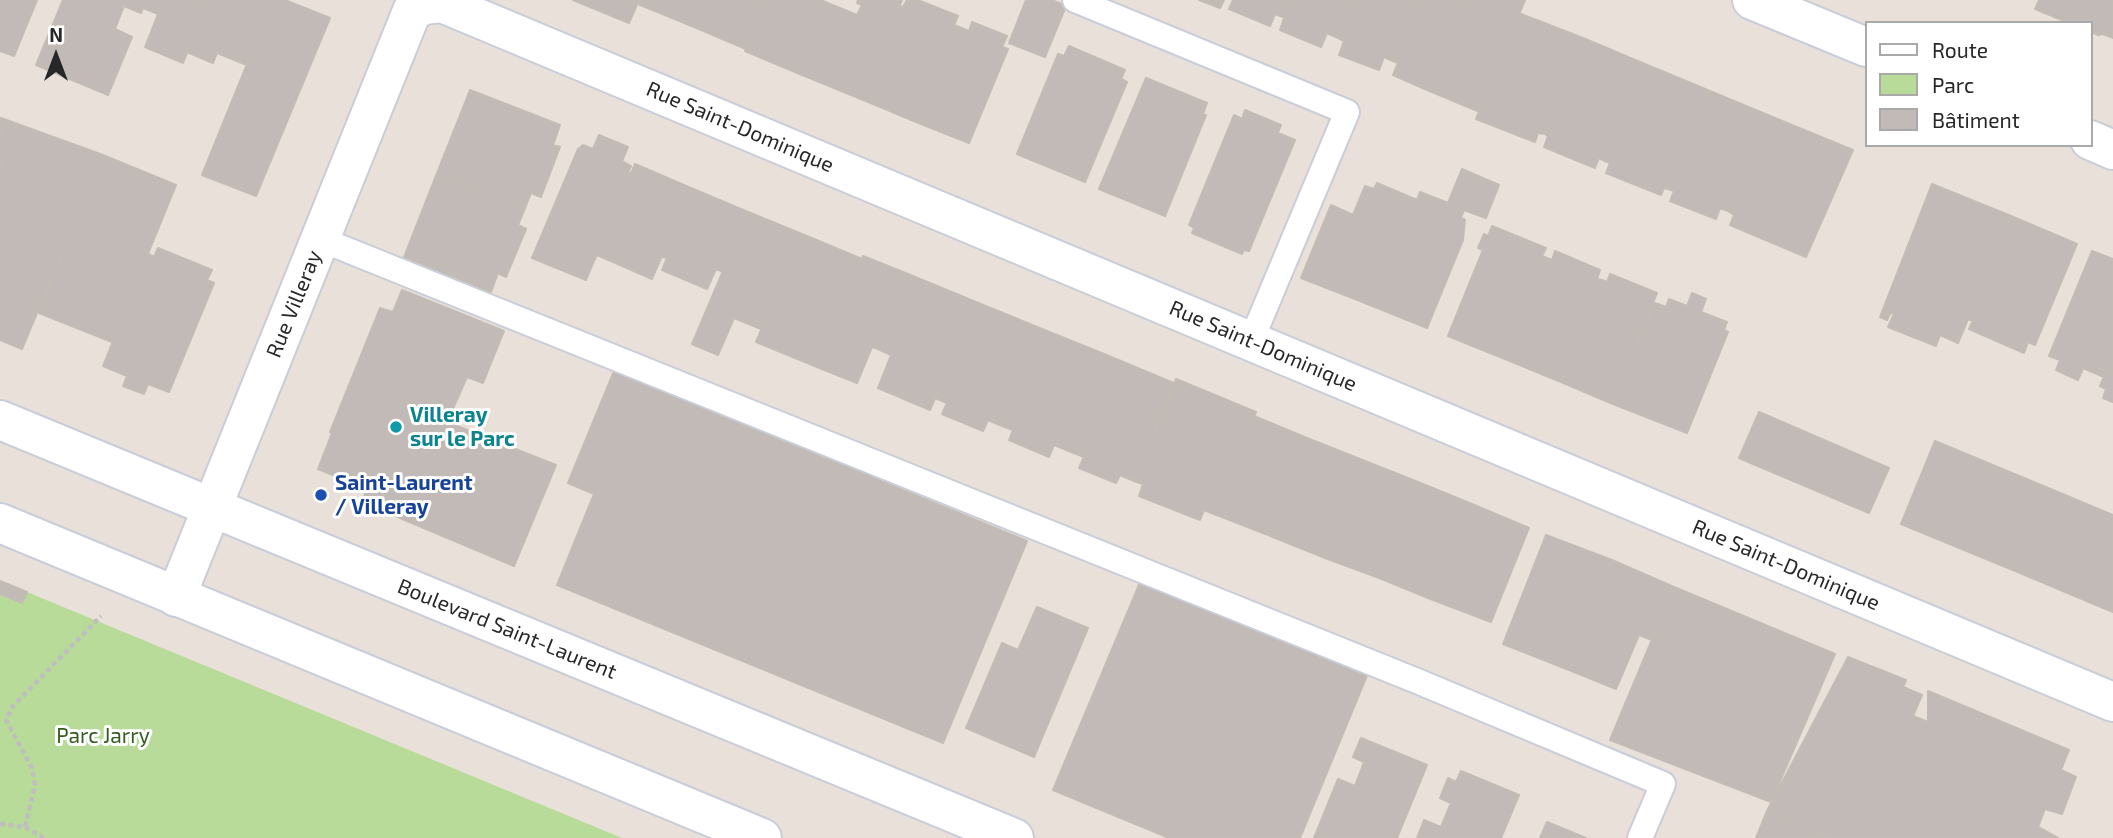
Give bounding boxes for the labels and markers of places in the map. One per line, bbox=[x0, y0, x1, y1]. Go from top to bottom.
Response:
place label: Villeray sur le Parc bbox=[410, 402, 515, 452]
marker: Villeray sur le Parc bbox=[388, 419, 404, 435]
place label: Saint-Laurent / Villeray bbox=[335, 470, 473, 520]
marker: Saint-Laurent / Villeray bbox=[313, 487, 329, 503]

